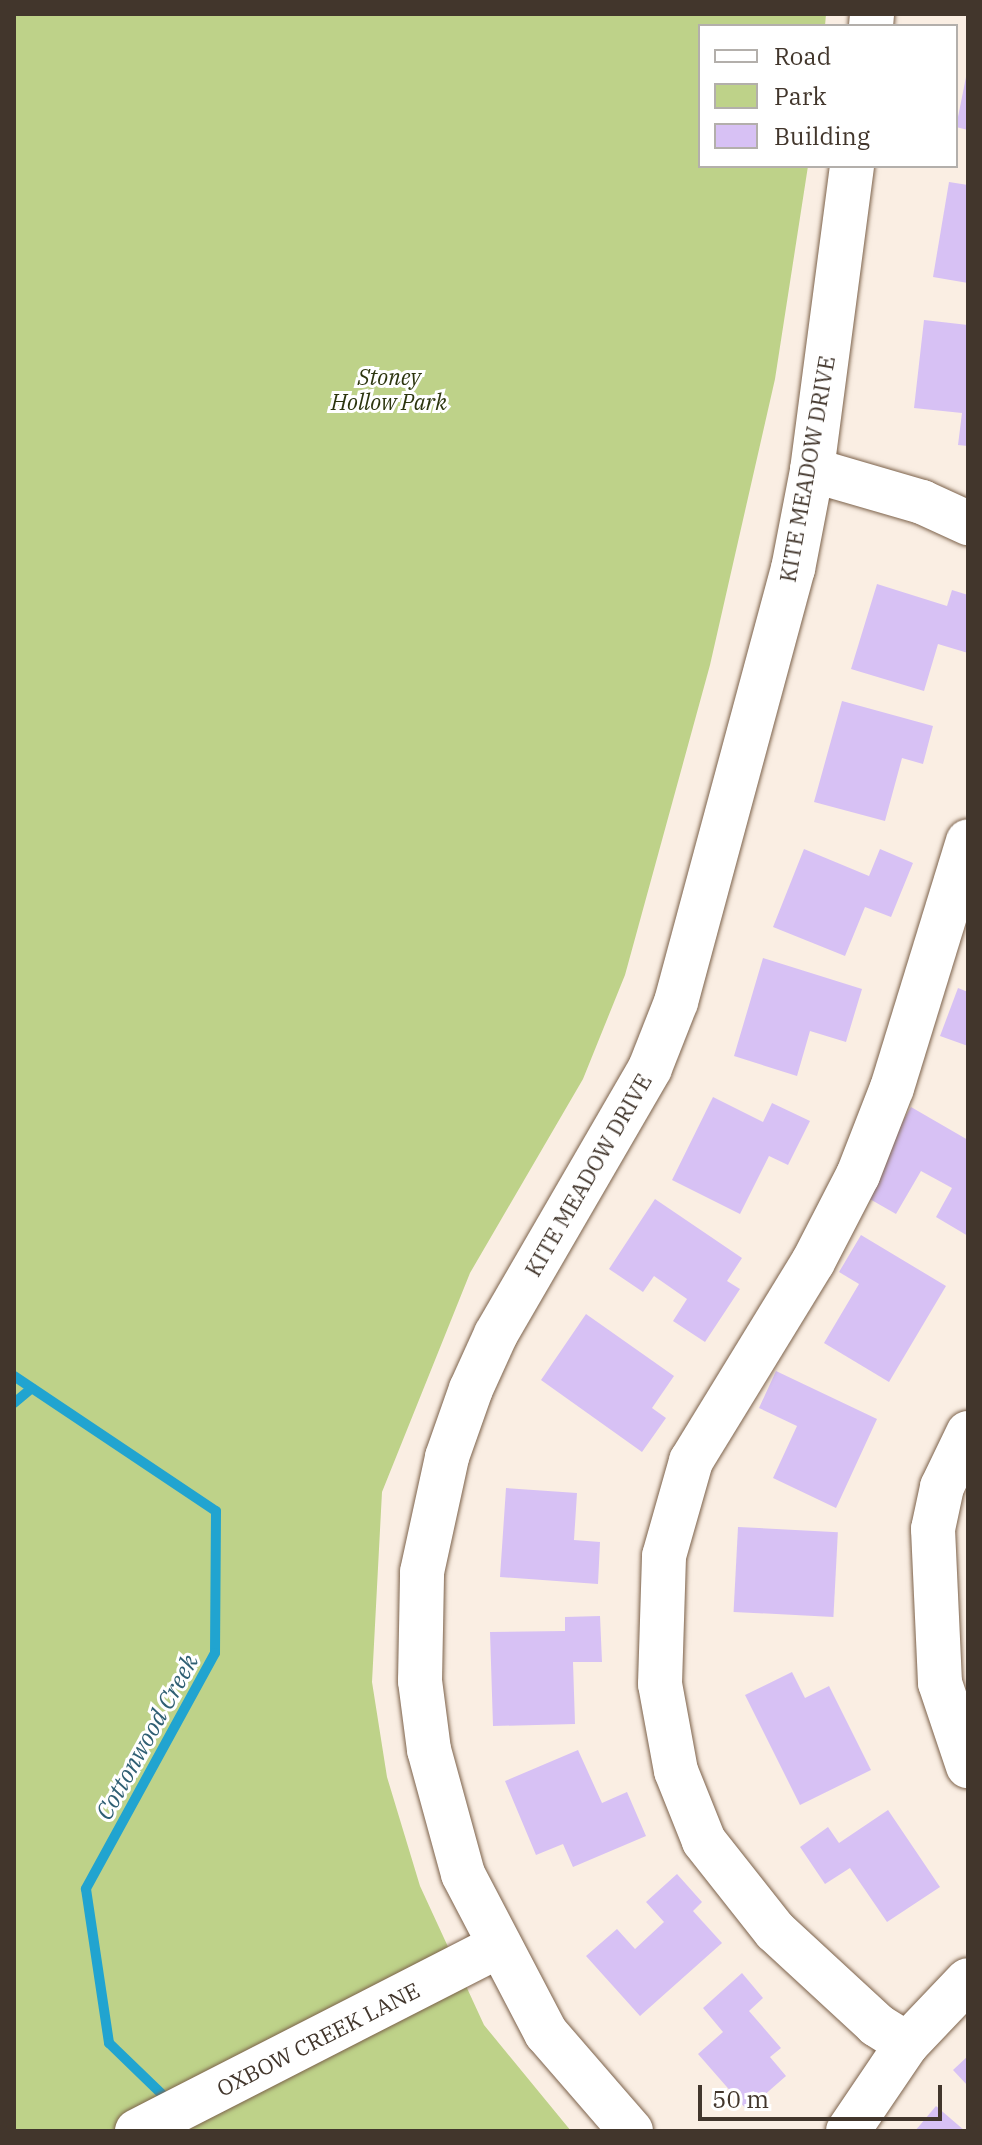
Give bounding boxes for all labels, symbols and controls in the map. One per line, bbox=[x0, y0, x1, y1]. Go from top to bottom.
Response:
legend bbox=[698, 24, 958, 168]
text: Road bbox=[774, 40, 831, 72]
text: Park bbox=[774, 80, 826, 112]
text: Building bbox=[774, 120, 870, 152]
street label: KITE MEADOW DRIVE bbox=[774, 354, 840, 584]
park label: Stoney Hollow Park bbox=[331, 363, 447, 414]
street label: KITE MEADOW DRIVE bbox=[519, 1069, 657, 1281]
water label: Cottonwood Creek bbox=[90, 1649, 204, 1825]
street label: OXBOW CREEK LANE bbox=[212, 1976, 424, 2102]
scale bar bbox=[702, 2069, 946, 2119]
text: 50 m bbox=[712, 2083, 769, 2115]

